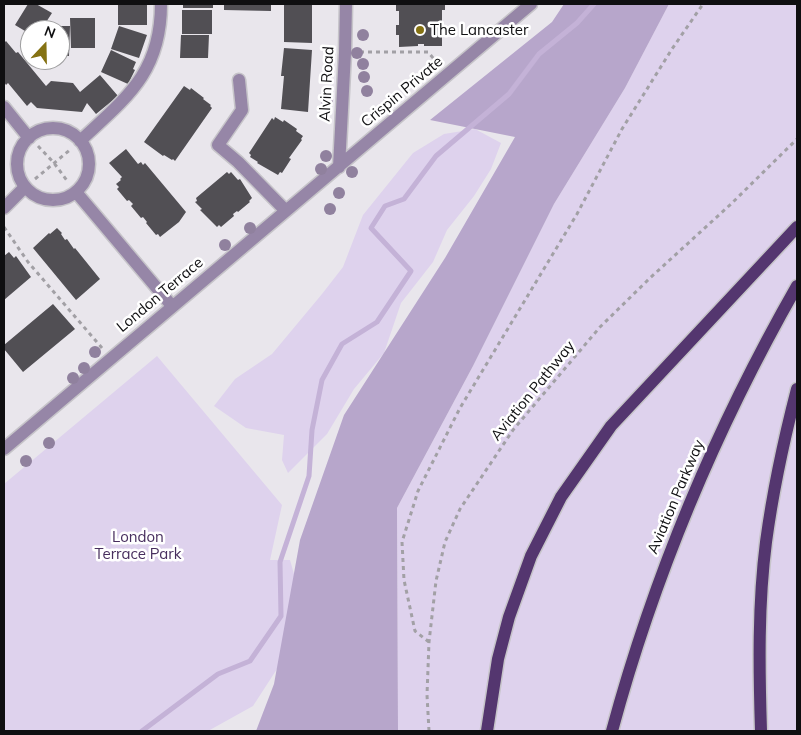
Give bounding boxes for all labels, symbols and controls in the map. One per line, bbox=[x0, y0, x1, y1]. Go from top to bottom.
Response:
north arrow bbox=[20, 20, 70, 70]
place label: The Lancaster bbox=[430, 21, 528, 39]
text: N bbox=[42, 22, 58, 42]
marker: The Lancaster bbox=[414, 24, 426, 36]
street label: Alvin Road bbox=[316, 46, 338, 122]
street label: Crispin Private bbox=[358, 53, 446, 131]
street label: London Terrace bbox=[113, 254, 207, 336]
street label: Aviation Pathway bbox=[487, 337, 579, 445]
street label: Aviation Parkway bbox=[644, 437, 708, 557]
park label: London Terrace Park bbox=[95, 528, 181, 563]

